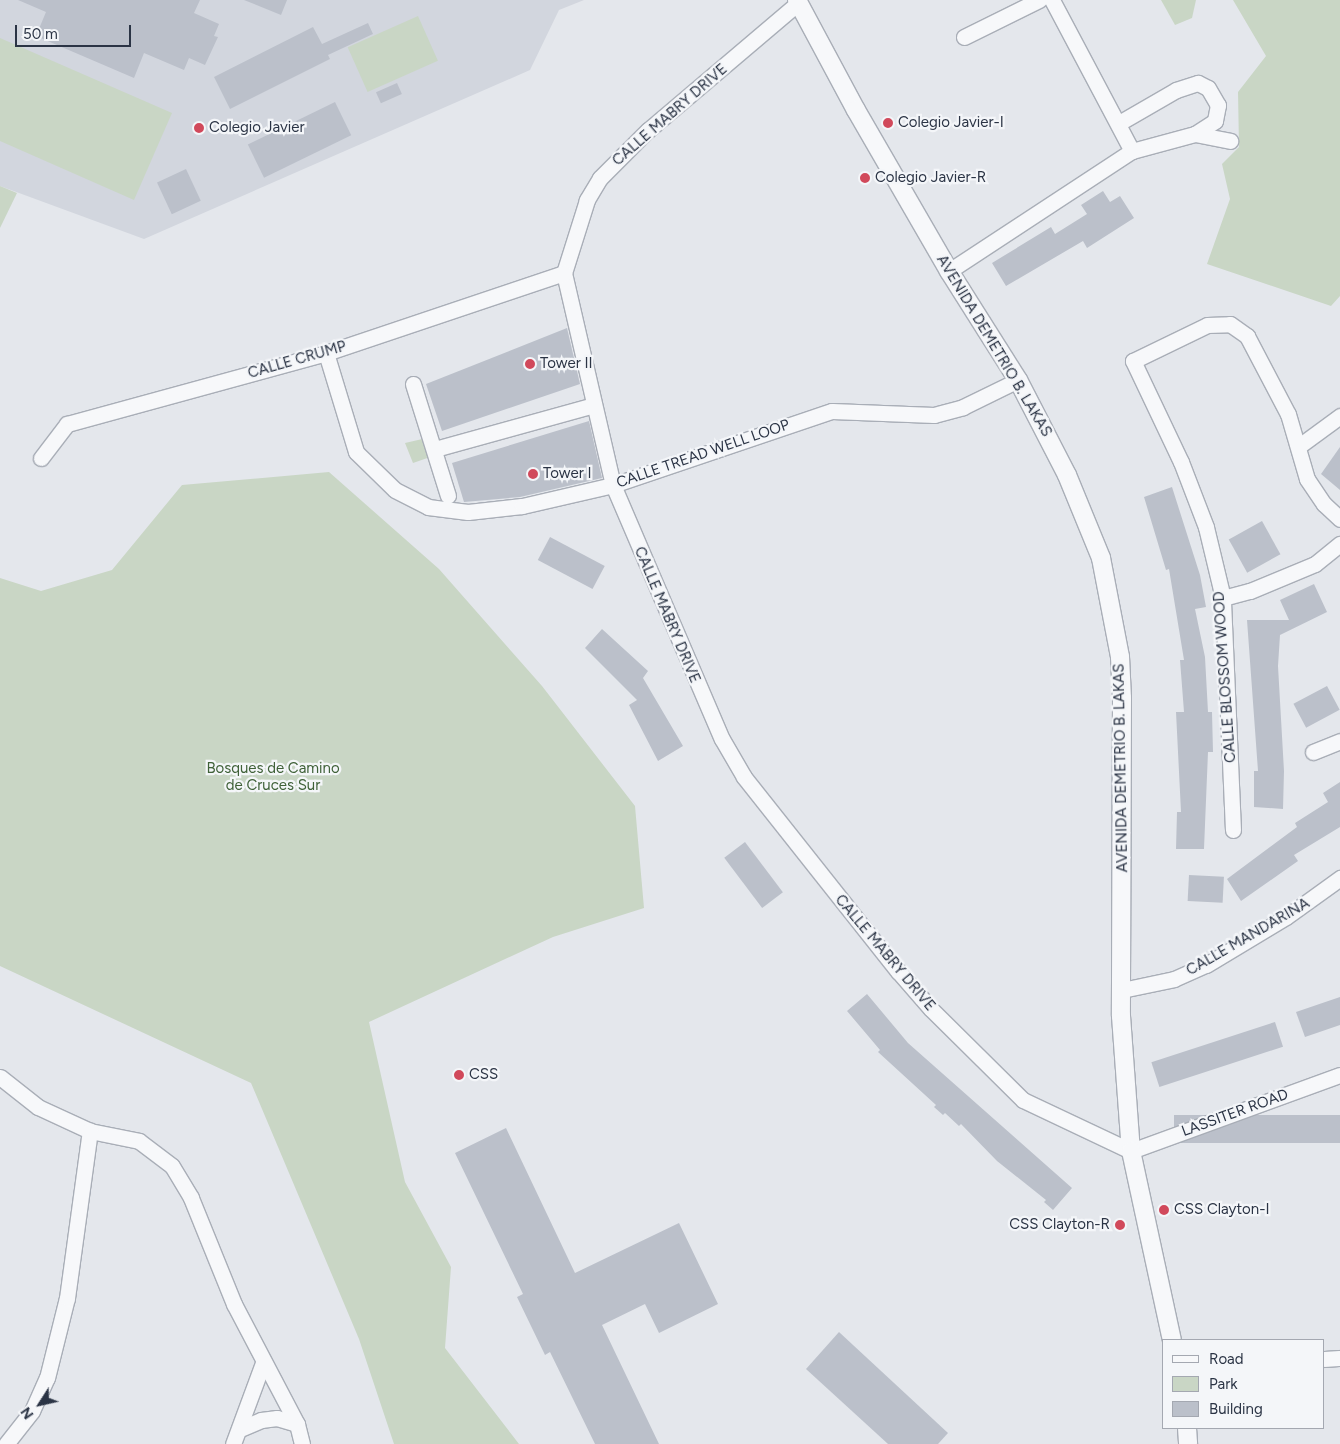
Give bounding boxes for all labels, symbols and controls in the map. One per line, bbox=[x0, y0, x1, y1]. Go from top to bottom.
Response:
scale bar bbox=[18, 15, 134, 47]
text: 50 m bbox=[23, 25, 58, 43]
street label: CALLE MABRY DRIVE bbox=[609, 60, 731, 170]
place label: Colegio Javier-I bbox=[898, 114, 1004, 132]
marker: Colegio Javier-I bbox=[882, 117, 894, 129]
place label: Colegio Javier bbox=[209, 119, 304, 137]
marker: Colegio Javier bbox=[193, 122, 205, 134]
place label: Colegio Javier-R bbox=[875, 169, 986, 187]
marker: Colegio Javier-R bbox=[859, 172, 871, 184]
street label: AVENIDA DEMETRIO B. LAKAS bbox=[932, 252, 1056, 440]
street label: CALLE CRUMP bbox=[246, 337, 348, 383]
place label: Tower II bbox=[540, 355, 593, 373]
marker: Tower II bbox=[524, 358, 536, 370]
street label: CALLE TREAD WELL LOOP bbox=[614, 416, 792, 492]
place label: Tower I bbox=[543, 465, 591, 483]
marker: Tower I bbox=[527, 468, 539, 480]
street label: CALLE MABRY DRIVE bbox=[630, 544, 704, 686]
street label: CALLE BLOSSOM WOOD bbox=[1210, 591, 1240, 763]
street label: AVENIDA DEMETRIO B. LAKAS bbox=[1110, 663, 1132, 873]
park label: Bosques de Camino de Cruces Sur bbox=[206, 759, 340, 794]
street label: CALLE MABRY DRIVE bbox=[831, 891, 939, 1015]
street label: CALLE MANDARINA bbox=[1183, 894, 1313, 980]
place label: CSS bbox=[469, 1066, 498, 1084]
marker: CSS bbox=[453, 1069, 465, 1081]
street label: LASSITER ROAD bbox=[1179, 1085, 1291, 1141]
place label: CSS Clayton-I bbox=[1174, 1201, 1270, 1219]
marker: CSS Clayton-I bbox=[1158, 1204, 1170, 1216]
place label: CSS Clayton-R bbox=[1009, 1216, 1110, 1234]
marker: CSS Clayton-R bbox=[1114, 1219, 1126, 1231]
legend bbox=[1162, 1339, 1325, 1429]
text: Road bbox=[1209, 1350, 1244, 1368]
text: Park bbox=[1209, 1375, 1238, 1393]
north arrow bbox=[15, 1379, 65, 1429]
text: Building bbox=[1209, 1400, 1263, 1418]
text: N bbox=[17, 1404, 37, 1422]

